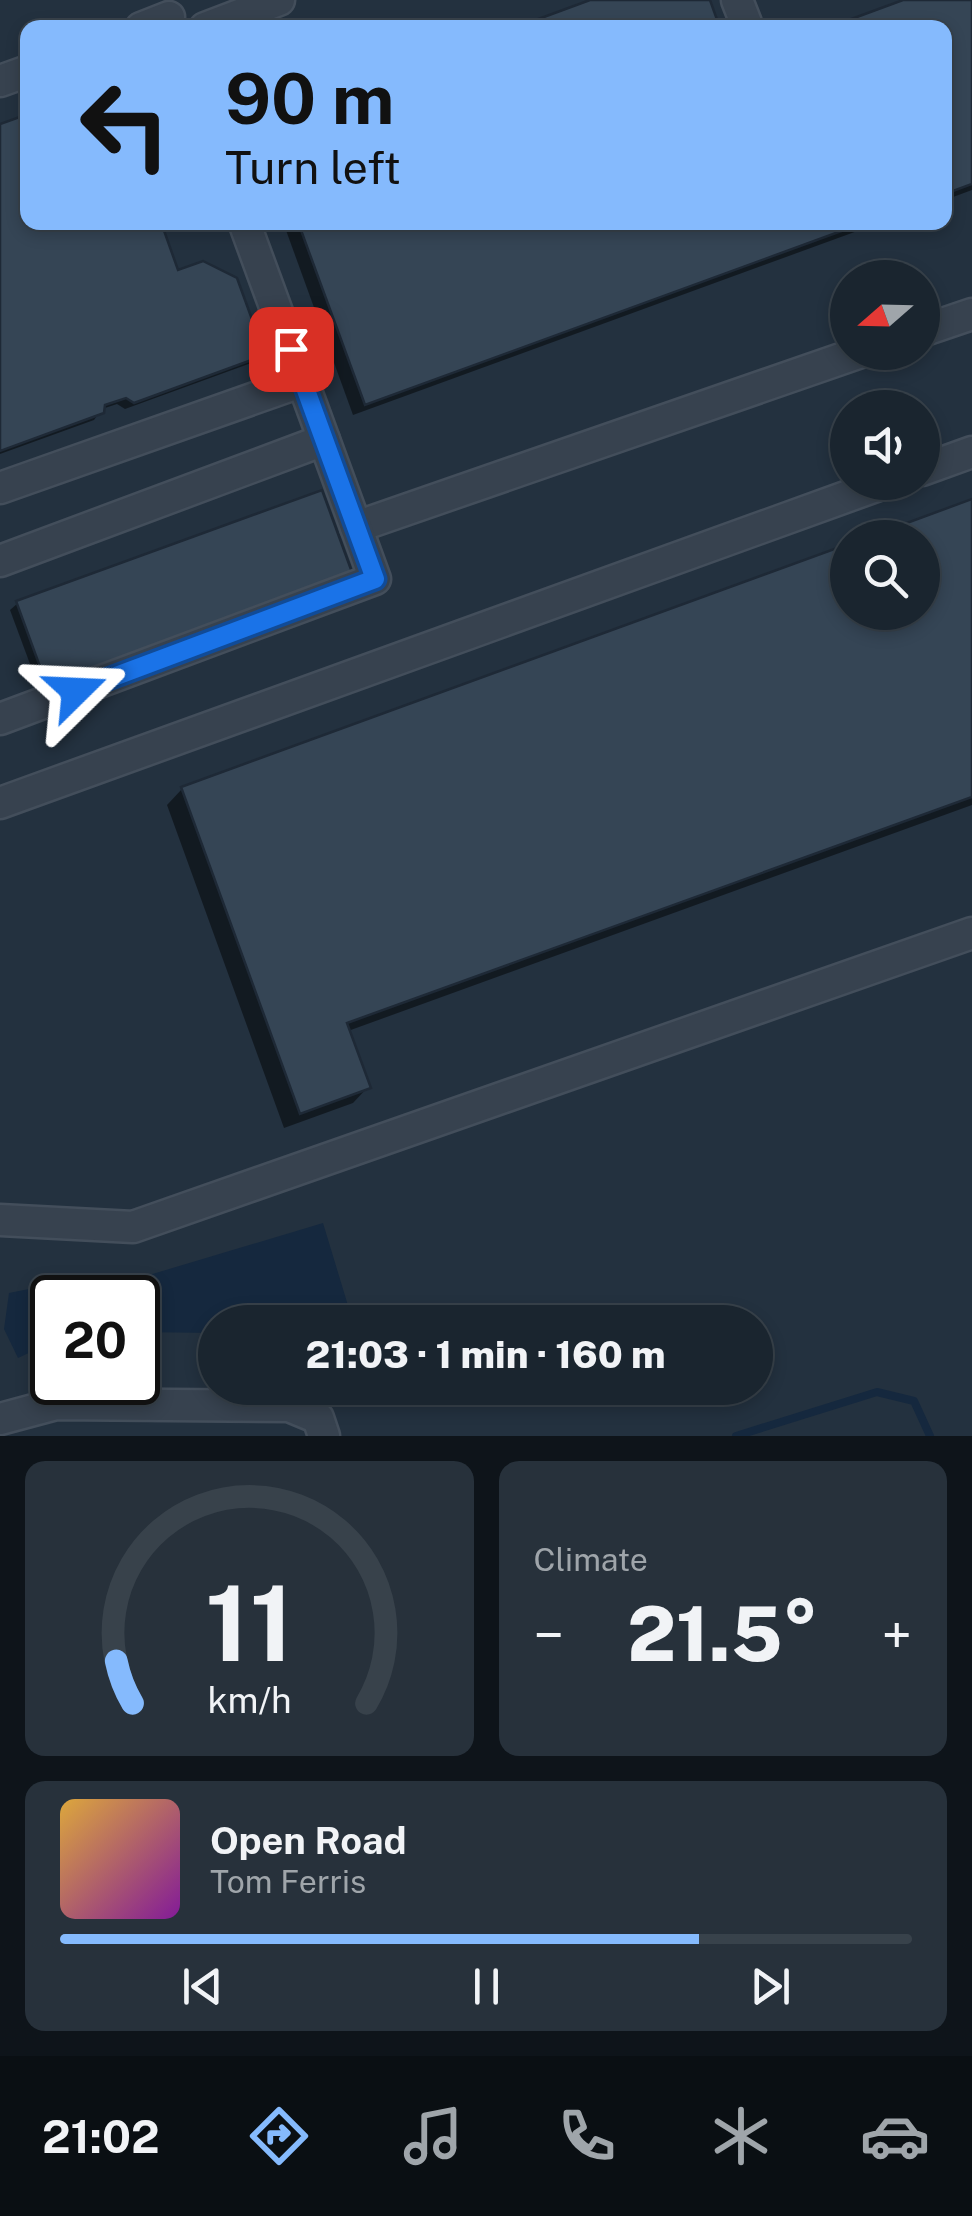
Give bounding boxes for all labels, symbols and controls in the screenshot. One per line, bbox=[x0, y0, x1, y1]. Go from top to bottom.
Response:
text: 90 m bbox=[225, 57, 395, 140]
icon: left bbox=[60, 60, 190, 190]
text: Turn left bbox=[225, 141, 401, 194]
north arrow bbox=[830, 260, 940, 370]
map controls bbox=[830, 260, 940, 630]
pin bbox=[249, 307, 334, 392]
icon: arrive bbox=[264, 322, 319, 377]
button: sound bbox=[830, 390, 940, 500]
button: search bbox=[830, 520, 940, 630]
position arrow bbox=[24, 639, 128, 743]
speed limit sign: 20 bbox=[30, 1275, 160, 1405]
text: 21:03 · 1 min · 160 m bbox=[305, 1332, 666, 1377]
text: Climate bbox=[534, 1541, 648, 1578]
text: 11 bbox=[205, 1562, 294, 1684]
text: 21.5° bbox=[627, 1590, 818, 1678]
text: − bbox=[534, 1603, 564, 1667]
text: + bbox=[882, 1603, 912, 1667]
text: km/h bbox=[207, 1679, 291, 1721]
text: Open Road bbox=[210, 1818, 407, 1863]
text: Tom Ferris bbox=[210, 1863, 366, 1900]
icon: previous bbox=[175, 1959, 230, 2014]
icon: pause bbox=[459, 1959, 514, 2014]
icon: next bbox=[743, 1959, 798, 2014]
icon: directions bbox=[244, 2101, 314, 2171]
icon: music bbox=[398, 2101, 468, 2171]
icon: phone bbox=[552, 2101, 622, 2171]
icon: climate bbox=[706, 2101, 776, 2171]
icon: car bbox=[860, 2101, 930, 2171]
text: 21:02 bbox=[42, 2110, 160, 2163]

